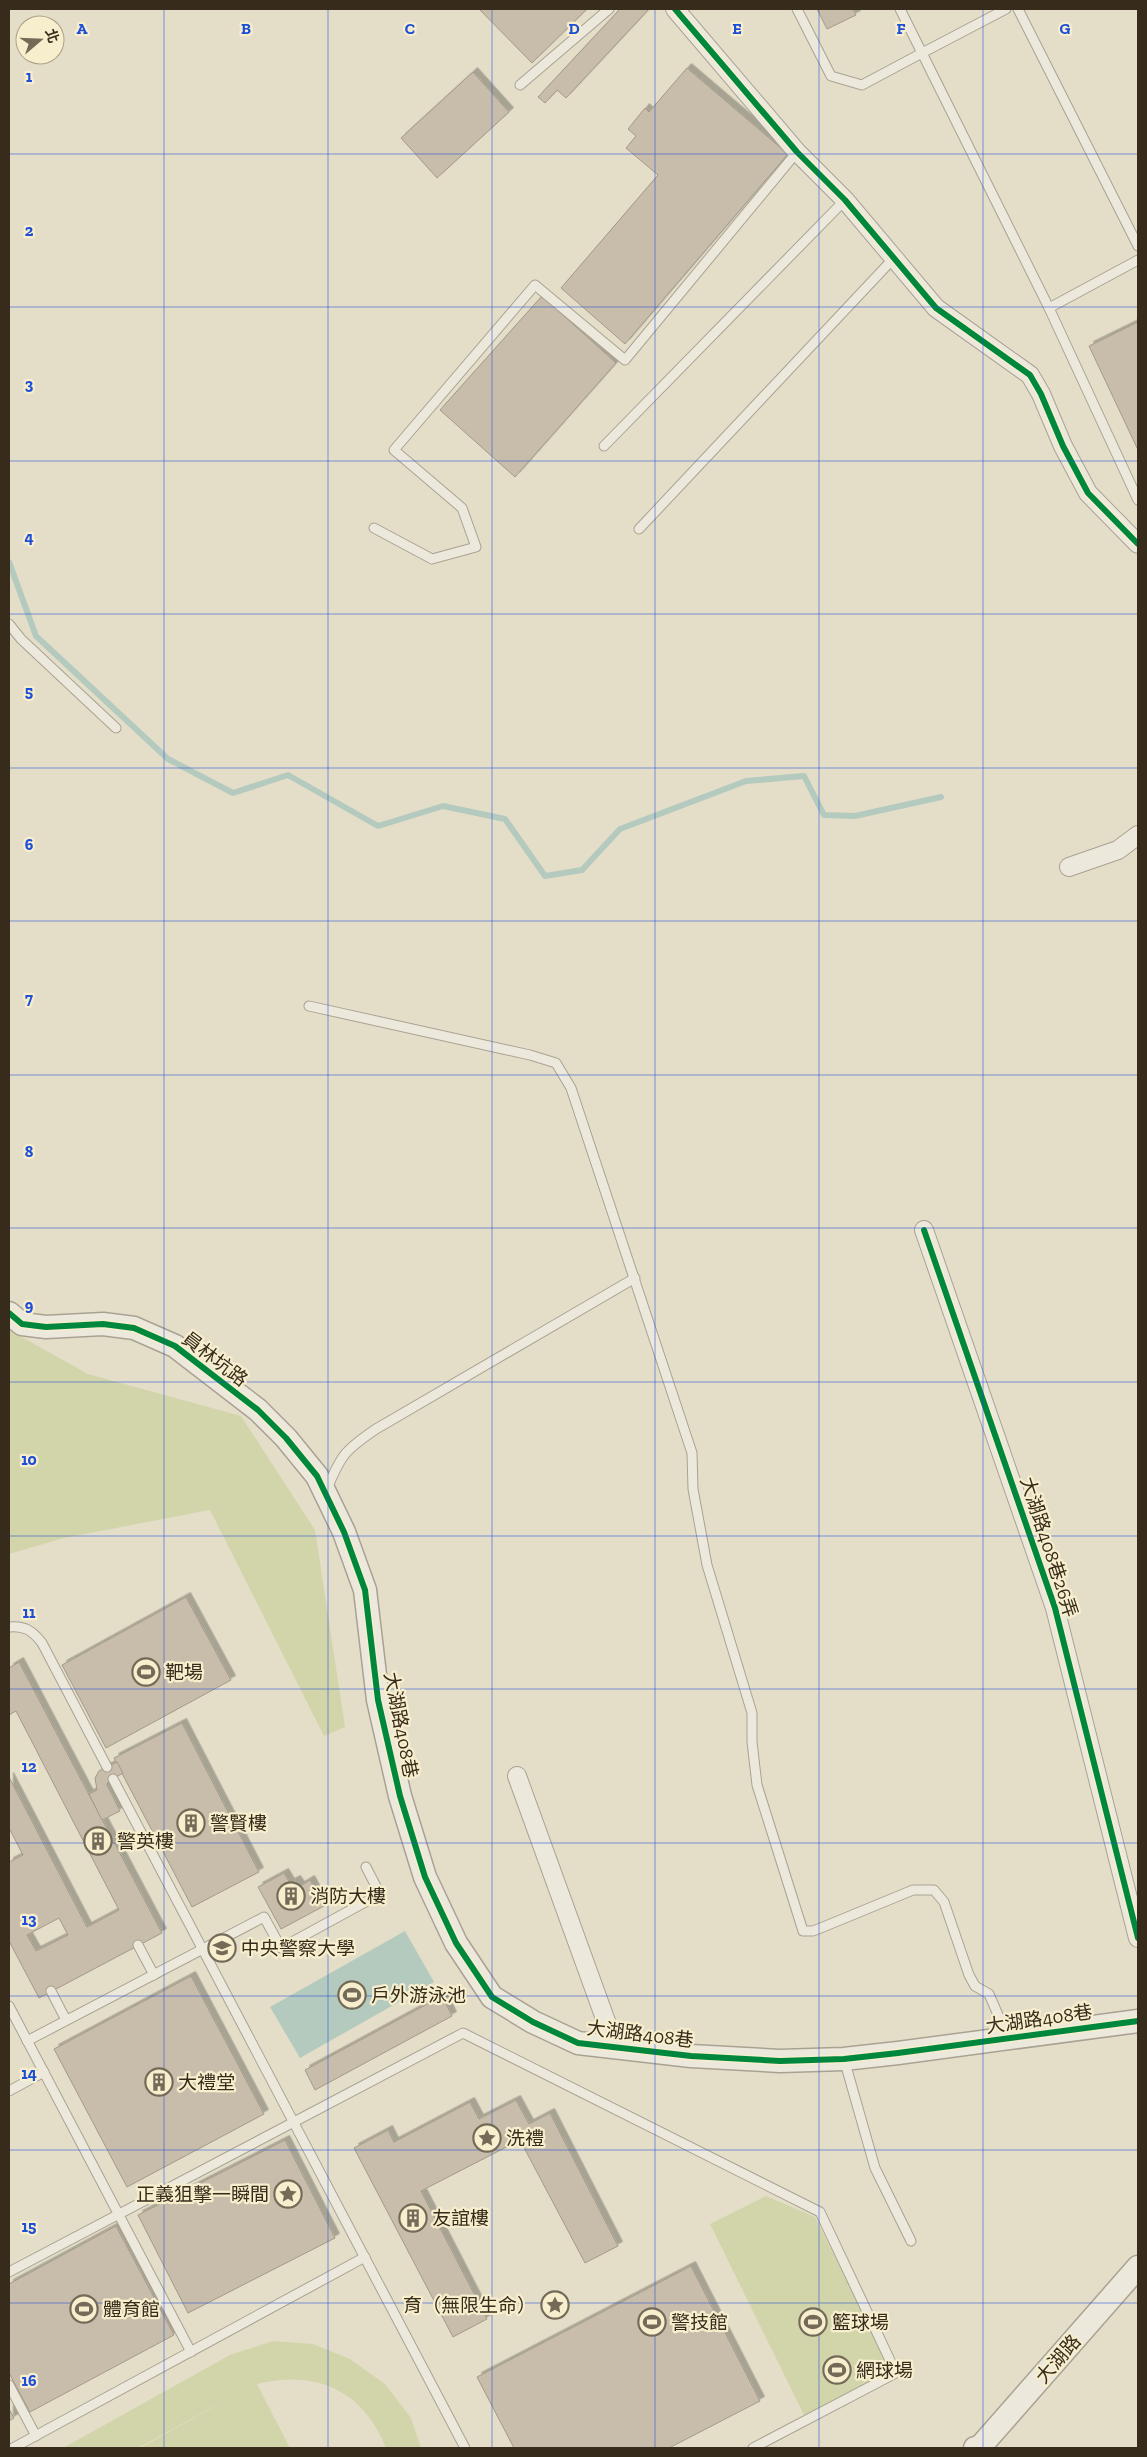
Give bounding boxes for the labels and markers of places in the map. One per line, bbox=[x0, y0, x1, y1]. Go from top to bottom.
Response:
sports icon: 靶場 bbox=[131, 1657, 161, 1687]
place label: 靶場 bbox=[165, 1661, 203, 1684]
building icon: 警賢樓 bbox=[176, 1808, 206, 1838]
place label: 警賢樓 bbox=[210, 1812, 267, 1835]
building icon: 警英樓 bbox=[83, 1826, 113, 1856]
place label: 警英樓 bbox=[117, 1830, 174, 1853]
building icon: 消防大樓 bbox=[276, 1881, 306, 1911]
place label: 消防大樓 bbox=[310, 1885, 386, 1908]
school or university icon: 中央警察大學 bbox=[207, 1933, 237, 1963]
place label: 中央警察大學 bbox=[241, 1937, 355, 1960]
sports icon: 戶外游泳池 bbox=[337, 1980, 367, 2010]
place label: 戶外游泳池 bbox=[371, 1984, 466, 2007]
building icon: 大禮堂 bbox=[144, 2067, 174, 2097]
place label: 大禮堂 bbox=[178, 2071, 235, 2094]
place icon: 洗禮 bbox=[472, 2123, 502, 2153]
place label: 洗禮 bbox=[506, 2127, 544, 2150]
place icon: 正義狙擊一瞬間 bbox=[273, 2179, 303, 2209]
place label: 正義狙擊一瞬間 bbox=[136, 2183, 269, 2206]
building icon: 友誼樓 bbox=[398, 2203, 428, 2233]
place label: 友誼樓 bbox=[432, 2207, 489, 2230]
place icon: 育（無限生命） bbox=[540, 2290, 570, 2320]
sports icon: 體育館 bbox=[69, 2294, 99, 2324]
place label: 育（無限生命） bbox=[403, 2294, 536, 2317]
place label: 體育館 bbox=[103, 2298, 160, 2321]
sports icon: 警技館 bbox=[637, 2307, 667, 2337]
sports icon: 籃球場 bbox=[798, 2307, 828, 2337]
place label: 警技館 bbox=[671, 2311, 728, 2334]
place label: 籃球場 bbox=[832, 2311, 889, 2334]
sports icon: 網球場 bbox=[822, 2355, 852, 2385]
place label: 網球場 bbox=[856, 2359, 913, 2382]

